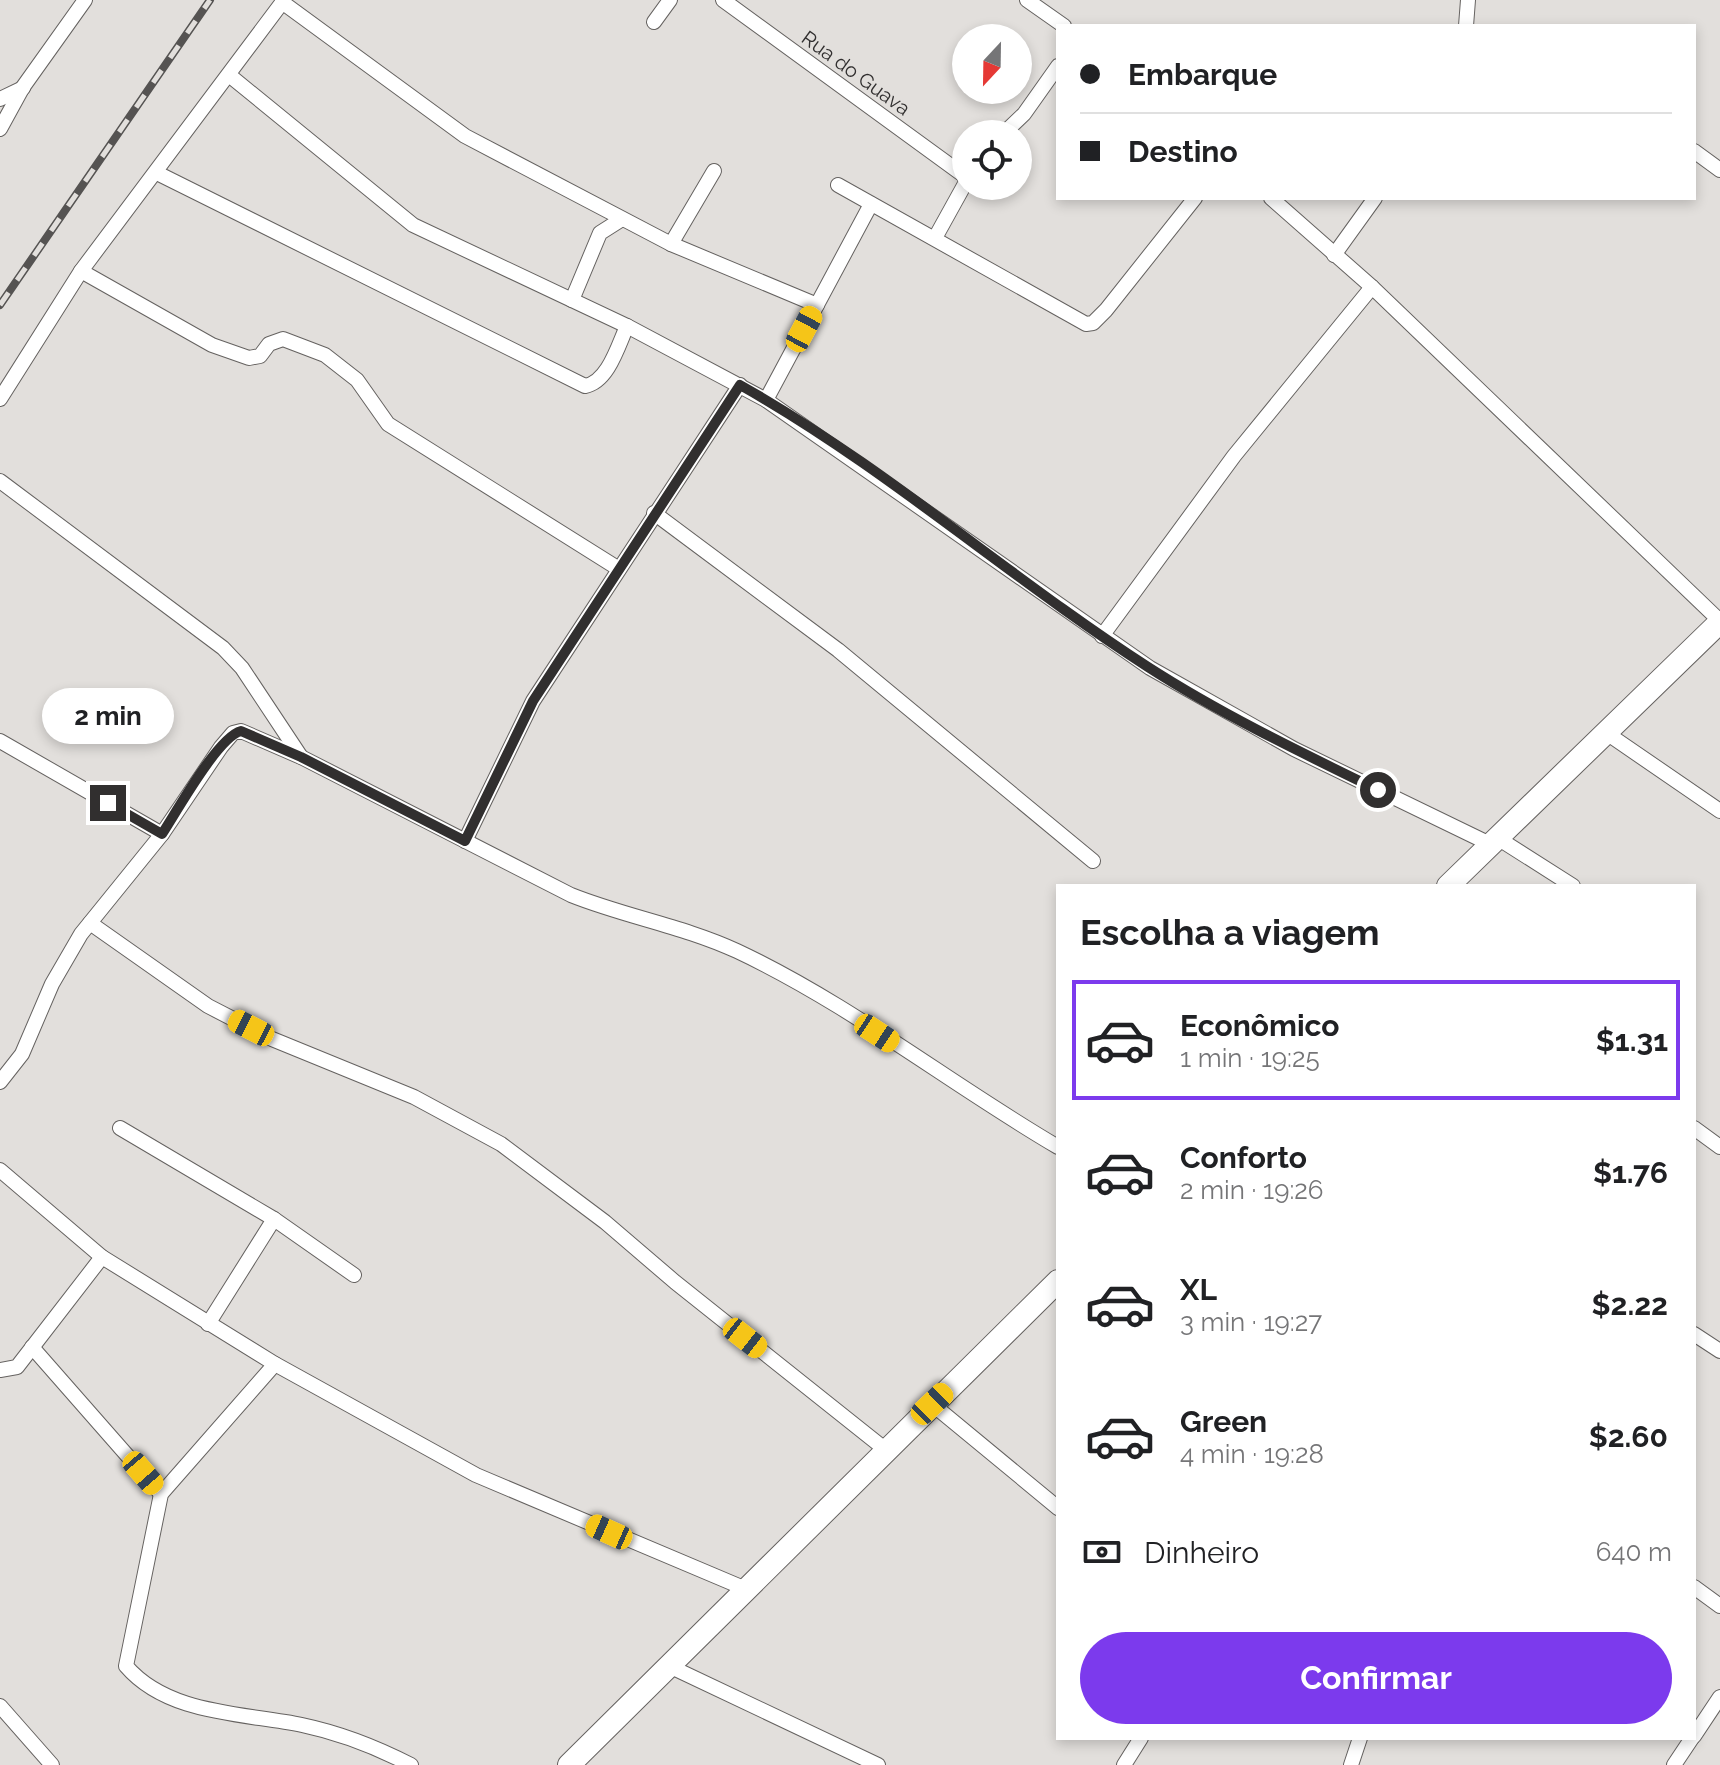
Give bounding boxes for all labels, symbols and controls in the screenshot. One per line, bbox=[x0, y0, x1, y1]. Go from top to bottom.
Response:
north arrow bbox=[952, 24, 1032, 104]
map controls bbox=[952, 24, 1032, 200]
street label: Rua do Guava bbox=[797, 26, 915, 120]
text: Embarque bbox=[1128, 57, 1277, 92]
button: locate bbox=[952, 120, 1032, 200]
text: Destino bbox=[1128, 134, 1238, 169]
car bbox=[782, 302, 826, 356]
callout: 2 min bbox=[42, 687, 174, 743]
text: 2 min bbox=[74, 701, 142, 731]
route start bbox=[1360, 772, 1396, 808]
route end bbox=[90, 785, 126, 821]
text: Escolha a viagem bbox=[1080, 911, 1380, 953]
icon: car bbox=[1084, 1004, 1156, 1076]
car bbox=[224, 1006, 278, 1050]
text: Econômico bbox=[1180, 1008, 1340, 1043]
car bbox=[850, 1010, 904, 1056]
text: $1.31 bbox=[1596, 1023, 1668, 1058]
text: 1 min · 19:25 bbox=[1180, 1043, 1320, 1073]
icon: car bbox=[1084, 1136, 1156, 1208]
text: Conforto bbox=[1180, 1140, 1307, 1175]
text: $1.76 bbox=[1593, 1155, 1668, 1190]
text: 2 min · 19:26 bbox=[1180, 1175, 1324, 1205]
icon: car bbox=[1084, 1268, 1156, 1340]
text: XL bbox=[1180, 1272, 1217, 1307]
text: $2.22 bbox=[1591, 1287, 1668, 1322]
text: 3 min · 19:27 bbox=[1180, 1307, 1322, 1337]
car bbox=[719, 1314, 771, 1362]
car bbox=[906, 1379, 958, 1429]
icon: car bbox=[1084, 1400, 1156, 1472]
text: Green bbox=[1180, 1404, 1267, 1439]
text: $2.60 bbox=[1589, 1419, 1668, 1454]
text: 4 min · 19:28 bbox=[1180, 1439, 1324, 1469]
car bbox=[118, 1447, 168, 1499]
car bbox=[582, 1511, 636, 1553]
icon: cash bbox=[1080, 1530, 1124, 1574]
text: Dinheiro bbox=[1144, 1535, 1259, 1570]
text: 640 m bbox=[1596, 1537, 1672, 1567]
button: Confirmar bbox=[1080, 1632, 1672, 1724]

